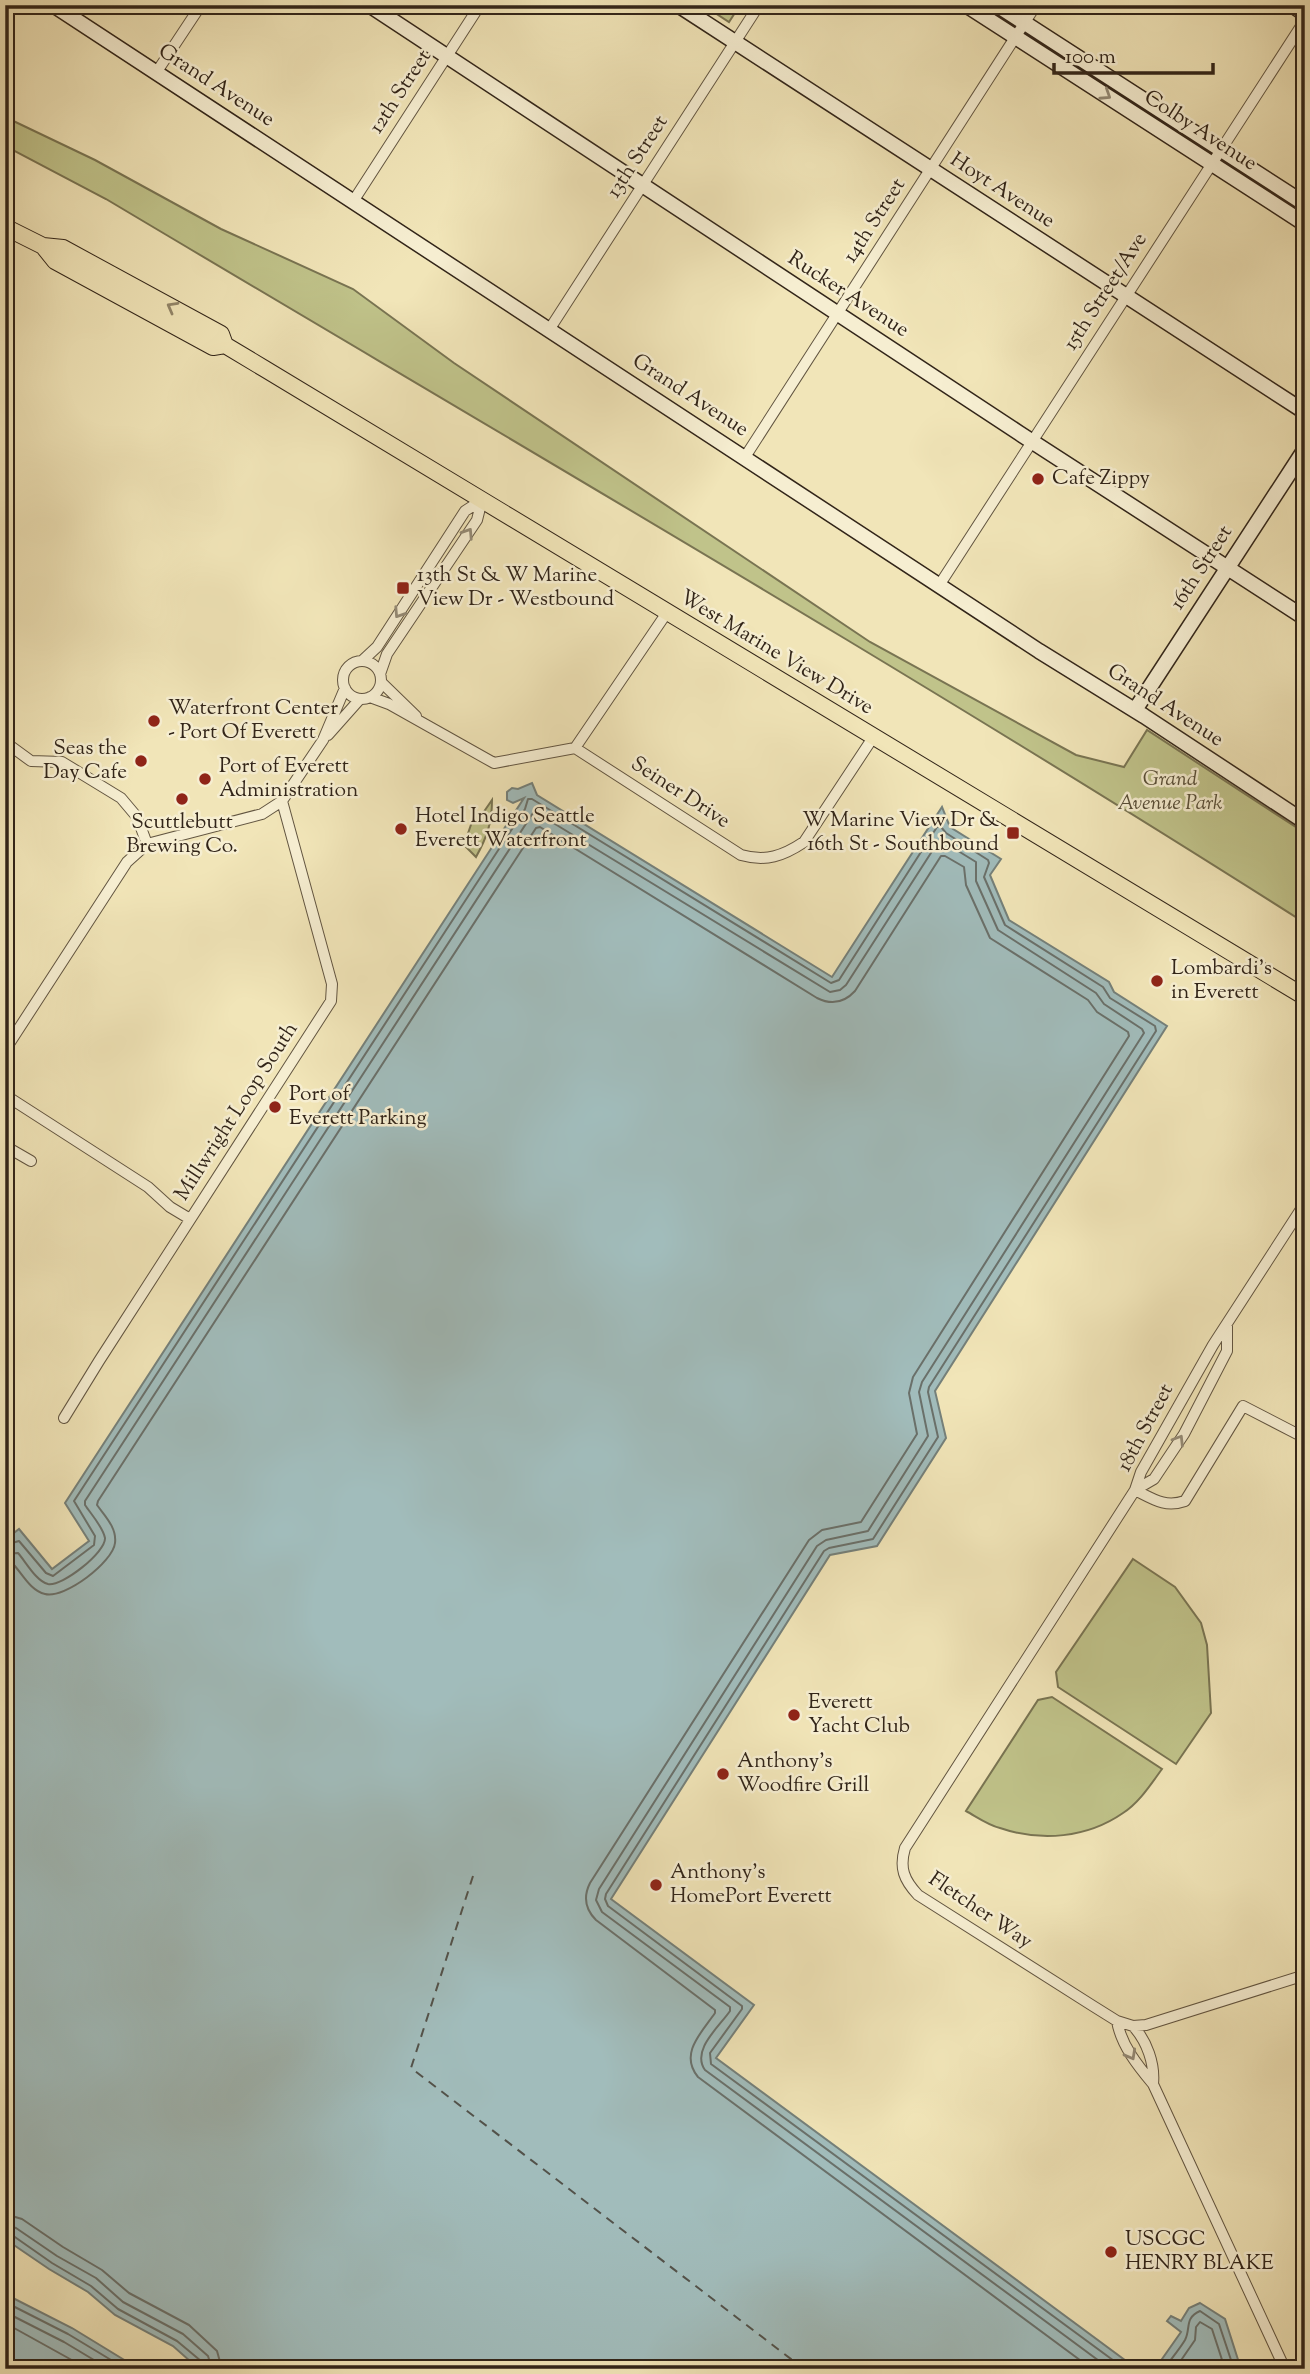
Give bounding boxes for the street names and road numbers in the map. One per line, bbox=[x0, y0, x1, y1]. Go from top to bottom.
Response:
street label: Grand Avenue bbox=[152, 37, 280, 135]
street label: 12th Street bbox=[363, 44, 439, 140]
street label: Colby Avenue bbox=[1137, 83, 1263, 179]
street label: 13th Street bbox=[600, 110, 676, 204]
street label: Hoyt Avenue bbox=[944, 146, 1060, 236]
street label: 14th Street bbox=[836, 173, 914, 269]
street label: 15th Street/Ave bbox=[1057, 227, 1155, 357]
street label: Rucker Avenue bbox=[781, 244, 915, 346]
street label: Grand Avenue bbox=[626, 347, 754, 445]
street label: 16th Street bbox=[1163, 520, 1241, 616]
street label: West Marine View Drive bbox=[673, 583, 879, 723]
street label: Grand Avenue bbox=[1101, 657, 1229, 755]
street label: Seiner Drive bbox=[624, 750, 736, 836]
street label: Millwright Loop South bbox=[168, 1017, 306, 1207]
street label: 18th Street bbox=[1110, 1379, 1182, 1477]
street label: Fletcher Way bbox=[922, 1865, 1038, 1957]

